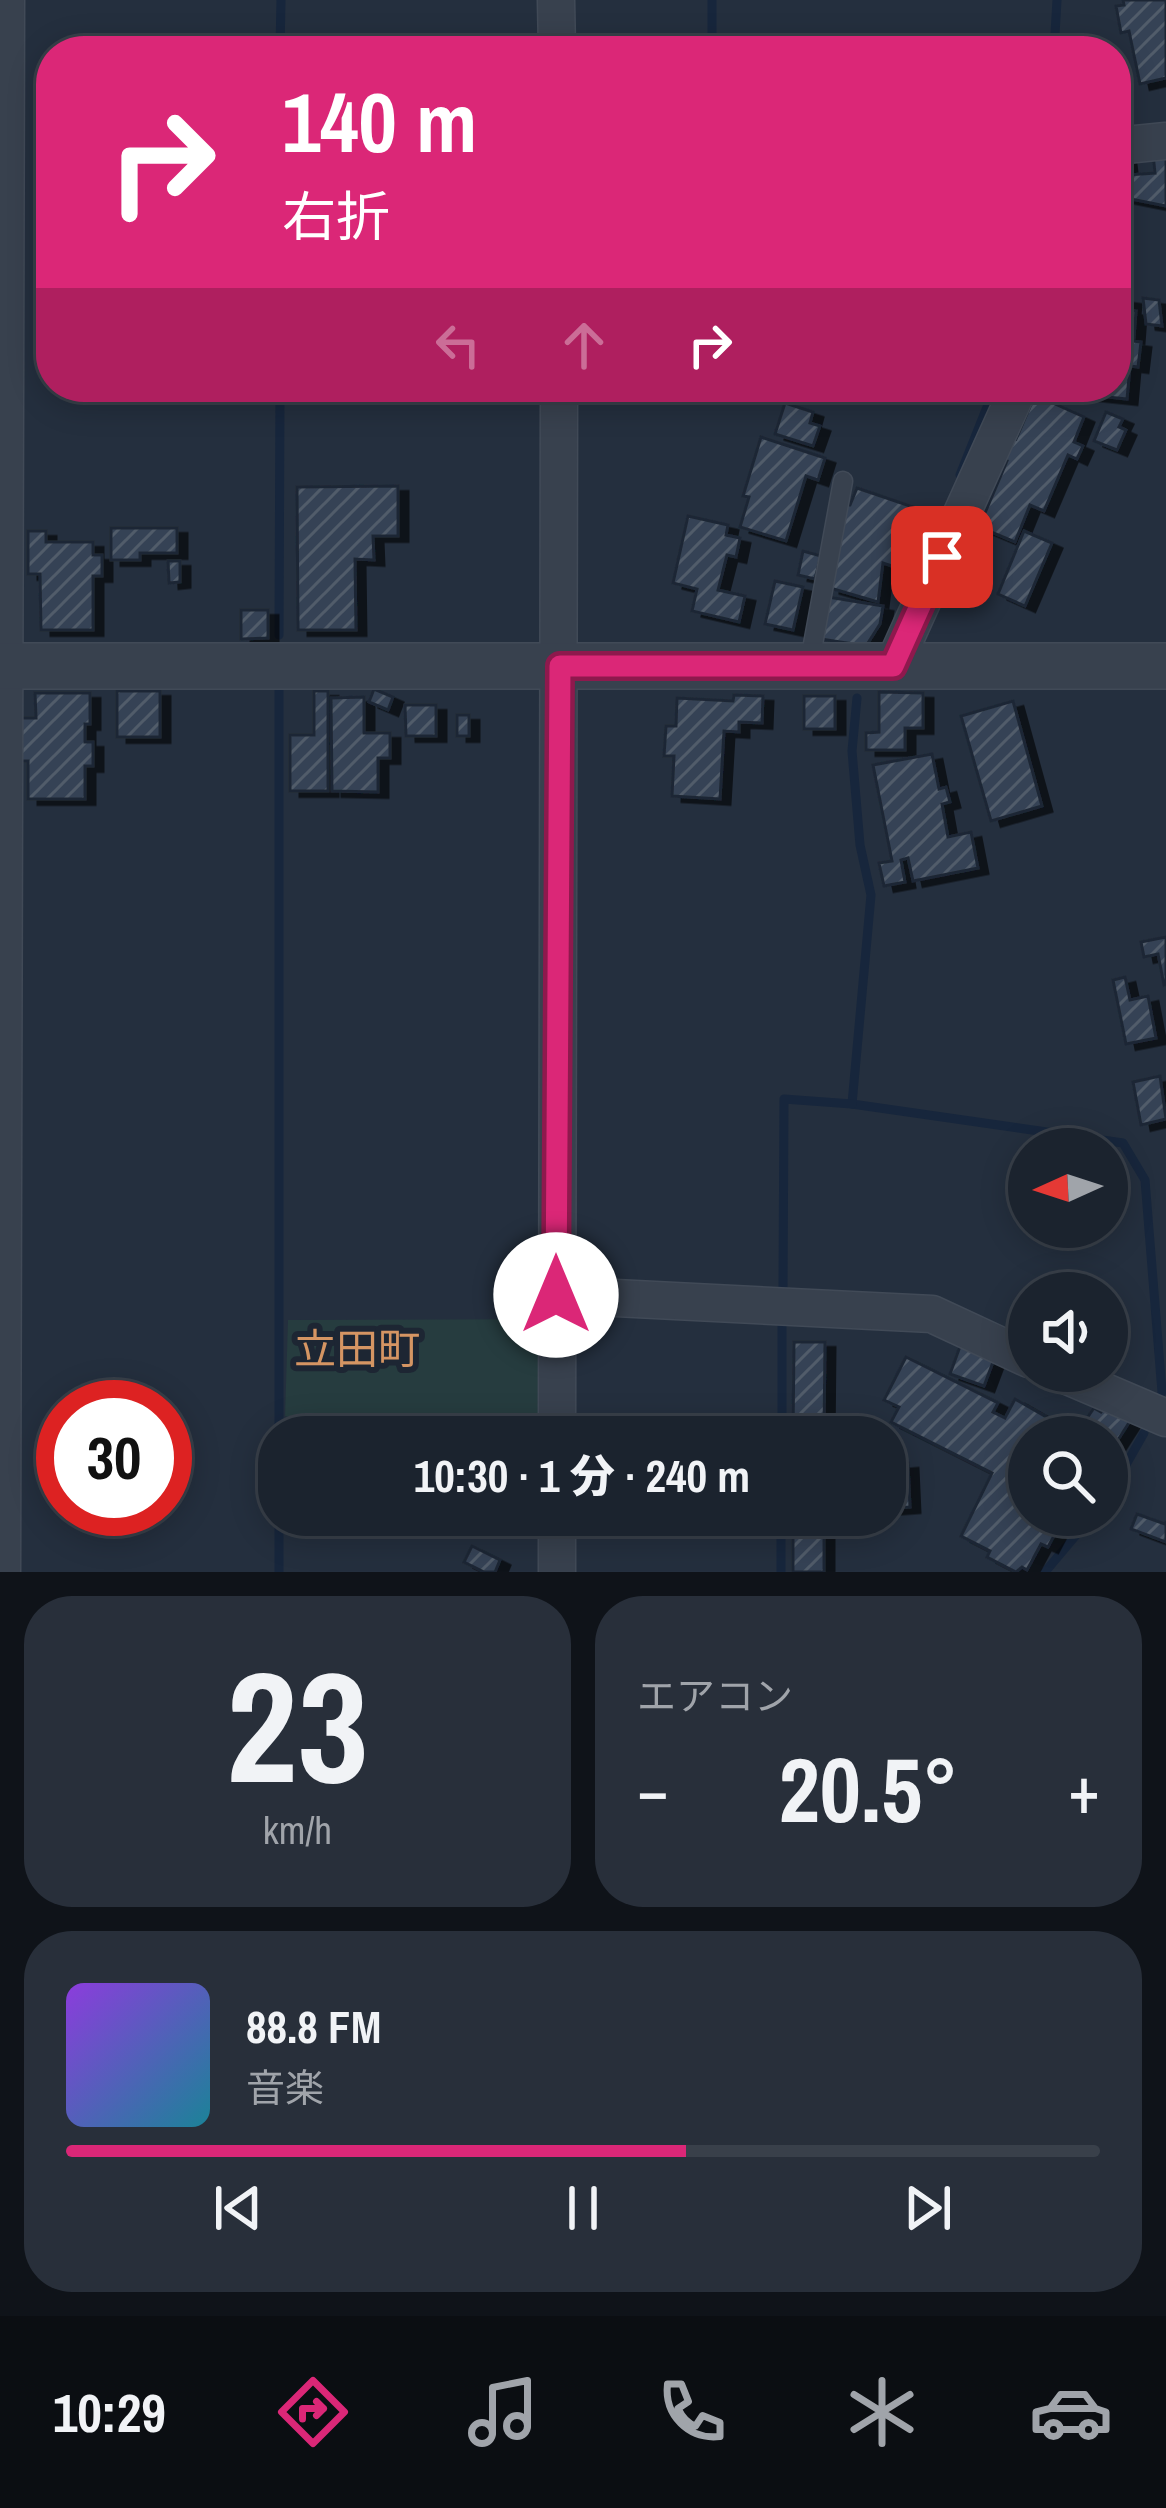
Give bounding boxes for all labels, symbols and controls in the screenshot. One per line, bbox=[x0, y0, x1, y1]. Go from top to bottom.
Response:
text: 140 m bbox=[282, 65, 477, 178]
icon: right bbox=[84, 84, 240, 240]
text: 右折 bbox=[282, 180, 390, 253]
icon: left bbox=[425, 312, 491, 378]
icon: ahead bbox=[551, 312, 617, 378]
icon: right bbox=[677, 312, 743, 378]
pin bbox=[891, 506, 993, 608]
icon: arrive bbox=[909, 524, 975, 590]
north arrow bbox=[1008, 1128, 1128, 1248]
map controls bbox=[1008, 1128, 1128, 1536]
position arrow bbox=[493, 1232, 619, 1358]
button: sound bbox=[1008, 1272, 1128, 1392]
district label: 立田町 bbox=[294, 1321, 420, 1377]
speed limit sign: 30 bbox=[36, 1380, 192, 1536]
button: search bbox=[1008, 1416, 1128, 1536]
text: 10:30 · 1 分 · 240 m bbox=[414, 1445, 750, 1506]
text: 23 bbox=[226, 1621, 369, 1831]
text: エアコン bbox=[637, 1670, 793, 1722]
text: 20.5° bbox=[779, 1729, 958, 1850]
text: − bbox=[637, 1745, 669, 1834]
text: + bbox=[1068, 1745, 1100, 1834]
text: km/h bbox=[263, 1804, 332, 1856]
text: 88.8 FM bbox=[246, 1996, 381, 2057]
text: 音楽 bbox=[246, 2062, 324, 2114]
icon: previous bbox=[205, 2175, 271, 2241]
icon: pause bbox=[550, 2175, 616, 2241]
icon: next bbox=[895, 2175, 961, 2241]
icon: directions bbox=[271, 2370, 355, 2454]
icon: music bbox=[461, 2370, 545, 2454]
icon: phone bbox=[650, 2370, 734, 2454]
icon: climate bbox=[840, 2370, 924, 2454]
icon: car bbox=[1029, 2370, 1113, 2454]
text: 10:29 bbox=[53, 2376, 166, 2449]

